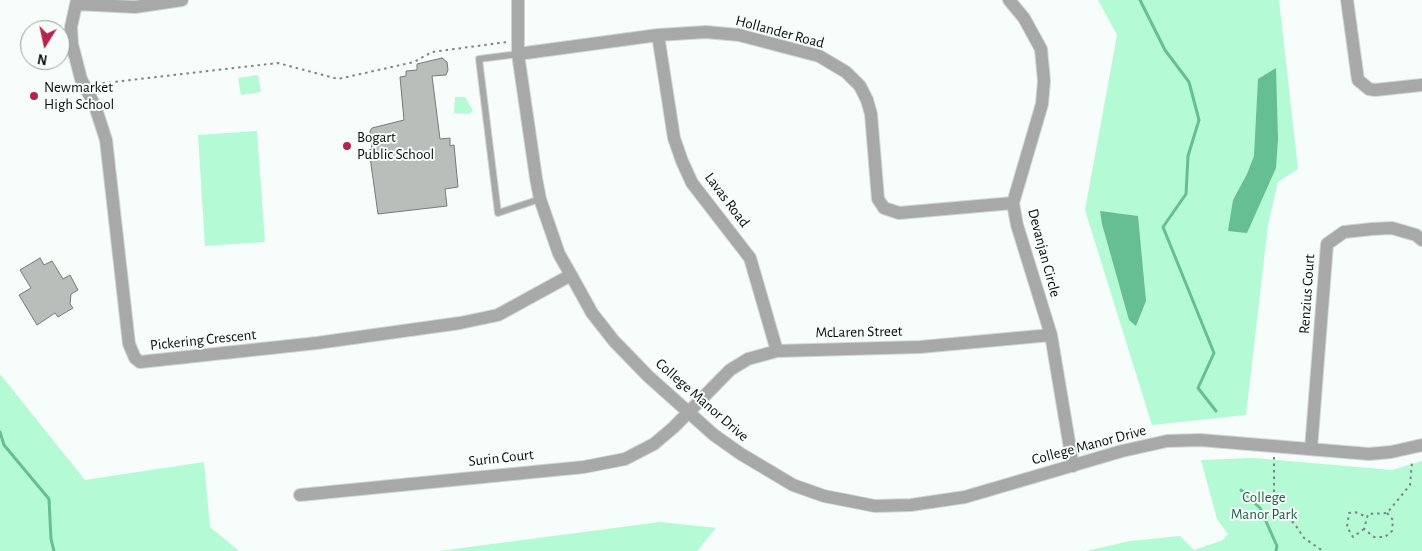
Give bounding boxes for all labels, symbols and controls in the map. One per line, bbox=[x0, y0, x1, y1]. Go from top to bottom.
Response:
street label: Hollander Road bbox=[734, 12, 826, 52]
north arrow bbox=[20, 20, 70, 70]
text: N bbox=[37, 51, 49, 67]
place label: Newmarket High School bbox=[44, 78, 114, 113]
marker: Newmarket High School bbox=[28, 90, 40, 102]
place label: Bogart Public School bbox=[357, 128, 434, 163]
marker: Bogart Public School bbox=[341, 140, 353, 152]
street label: Lavas Road bbox=[701, 169, 753, 231]
street label: Devanjan Circle bbox=[1024, 207, 1064, 299]
street label: Renzius Court bbox=[1295, 254, 1319, 334]
street label: McLaren Street bbox=[815, 322, 903, 342]
street label: Pickering Crescent bbox=[149, 325, 257, 355]
street label: College Manor Drive bbox=[652, 355, 752, 445]
street label: College Manor Drive bbox=[1030, 421, 1148, 469]
street label: Surin Court bbox=[468, 446, 534, 470]
park label: College Manor Park bbox=[1231, 488, 1297, 523]

